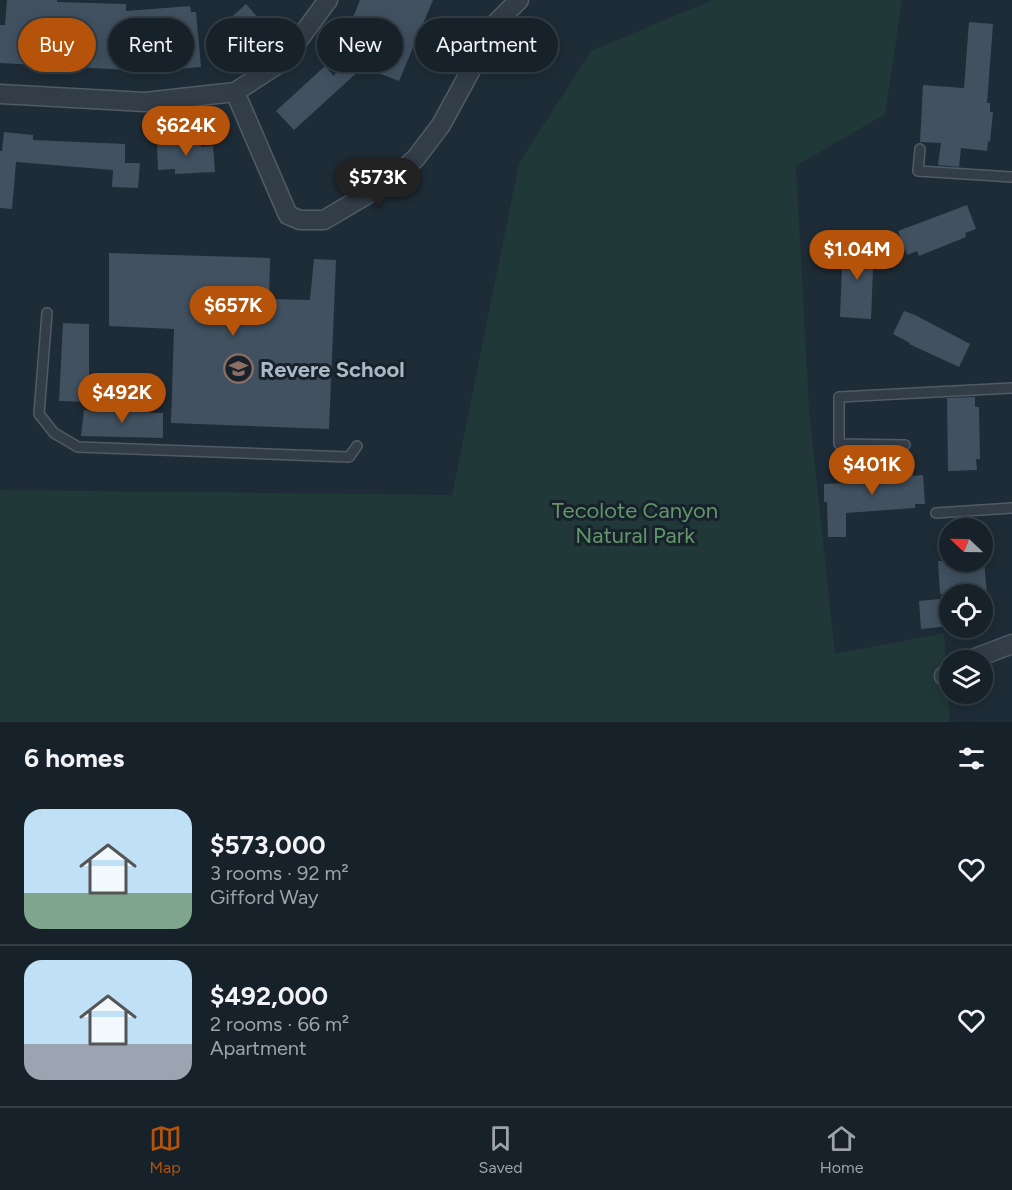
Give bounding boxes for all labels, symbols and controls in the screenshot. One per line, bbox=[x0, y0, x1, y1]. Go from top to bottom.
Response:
chip: Buy bbox=[18, 18, 96, 72]
chip: Rent bbox=[108, 18, 194, 72]
chip: Filters bbox=[206, 18, 305, 72]
chip: New bbox=[317, 18, 403, 72]
chip: Apartment bbox=[415, 18, 558, 72]
pin: $624K bbox=[144, 106, 228, 157]
text: $624K bbox=[156, 113, 216, 137]
pin: $573K bbox=[336, 158, 420, 209]
text: $573K bbox=[349, 165, 407, 189]
pin: $1.04M bbox=[808, 230, 906, 281]
text: $1.04M bbox=[823, 237, 891, 261]
pin: $657K bbox=[191, 286, 275, 337]
text: $657K bbox=[204, 293, 262, 317]
school or university icon: Revere School bbox=[223, 353, 255, 385]
place label: Revere School bbox=[260, 356, 405, 383]
pin: $492K bbox=[80, 373, 164, 424]
text: $492K bbox=[92, 380, 152, 404]
pin: $401K bbox=[830, 445, 914, 496]
text: $401K bbox=[843, 452, 901, 476]
park label: Tecolote Canyon Natural Park bbox=[552, 497, 718, 549]
north arrow bbox=[939, 518, 993, 572]
map controls bbox=[939, 518, 993, 704]
button: locate bbox=[939, 584, 993, 638]
button: layers bbox=[939, 650, 993, 704]
text: 6 homes bbox=[24, 742, 124, 774]
icon: filters bbox=[955, 742, 988, 775]
text: $573,000 bbox=[210, 829, 326, 861]
icon: home bbox=[72, 833, 144, 905]
icon: heart bbox=[955, 853, 988, 886]
text: 3 rooms · 92 m² bbox=[210, 861, 349, 885]
text: Gifford Way bbox=[210, 885, 319, 909]
text: $492,000 bbox=[210, 980, 328, 1012]
icon: home bbox=[72, 984, 144, 1056]
icon: heart bbox=[955, 1004, 988, 1037]
text: 2 rooms · 66 m² bbox=[210, 1012, 349, 1036]
text: Apartment bbox=[210, 1036, 307, 1060]
tab: Map bbox=[149, 1122, 182, 1177]
tab: Saved bbox=[479, 1122, 523, 1177]
tab: Home bbox=[820, 1122, 863, 1177]

